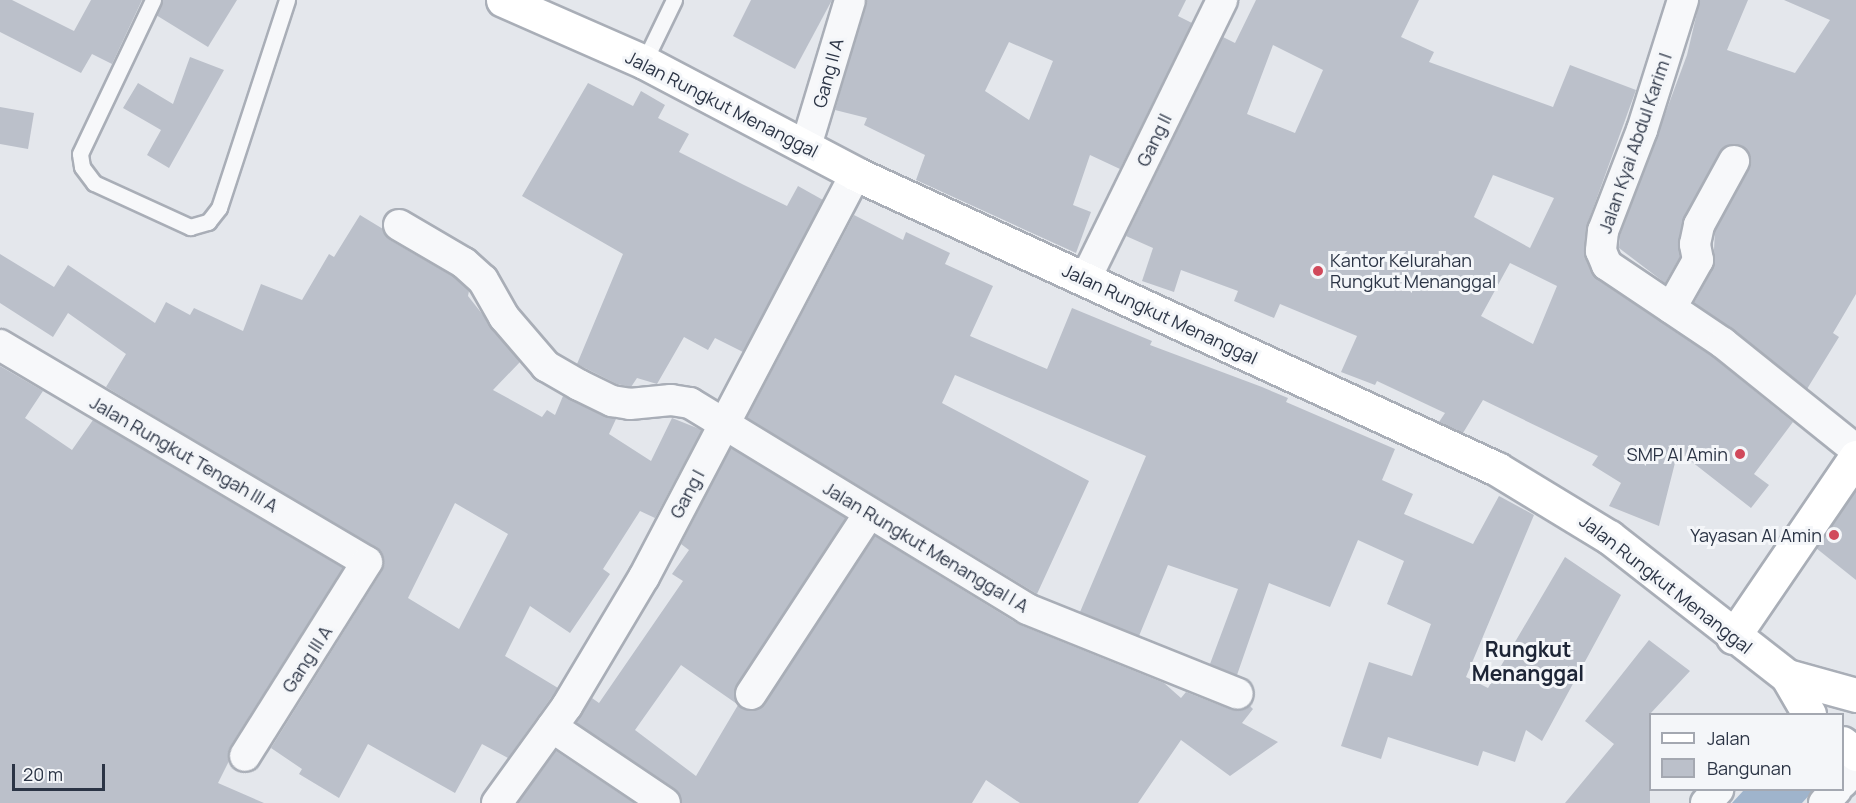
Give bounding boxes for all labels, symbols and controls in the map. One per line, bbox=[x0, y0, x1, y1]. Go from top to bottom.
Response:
street label: Gang II A bbox=[808, 36, 848, 110]
street label: Jalan Rungkut Menanggal bbox=[622, 46, 822, 162]
street label: Jalan Kyai Abdul Karim I bbox=[1594, 50, 1676, 236]
street label: Gang II bbox=[1132, 110, 1176, 170]
place label: Kantor Kelurahan Rungkut Menanggal bbox=[1330, 250, 1496, 292]
street label: Jalan Rungkut Menanggal bbox=[1059, 259, 1261, 369]
marker: Kantor Kelurahan Rungkut Menanggal bbox=[1311, 264, 1325, 278]
street label: Jalan Rungkut Tengah III A bbox=[86, 391, 282, 517]
place label: SMP Al Amin bbox=[1627, 443, 1728, 465]
marker: SMP Al Amin bbox=[1733, 447, 1747, 461]
street label: Gang I bbox=[665, 466, 709, 522]
street label: Jalan Rungkut Menanggal I A bbox=[819, 477, 1033, 617]
street label: Jalan Rungkut Menanggal bbox=[1575, 510, 1757, 658]
place label: Yayasan Al Amin bbox=[1690, 524, 1822, 546]
marker: Yayasan Al Amin bbox=[1827, 528, 1841, 542]
street label: Gang III A bbox=[277, 622, 337, 696]
district label: Rungkut Menanggal bbox=[1472, 636, 1584, 686]
legend bbox=[1649, 713, 1844, 791]
text: Jalan bbox=[1707, 726, 1750, 750]
scale bar bbox=[15, 752, 108, 790]
text: Bangunan bbox=[1707, 756, 1791, 780]
text: 20 m bbox=[23, 762, 63, 786]

